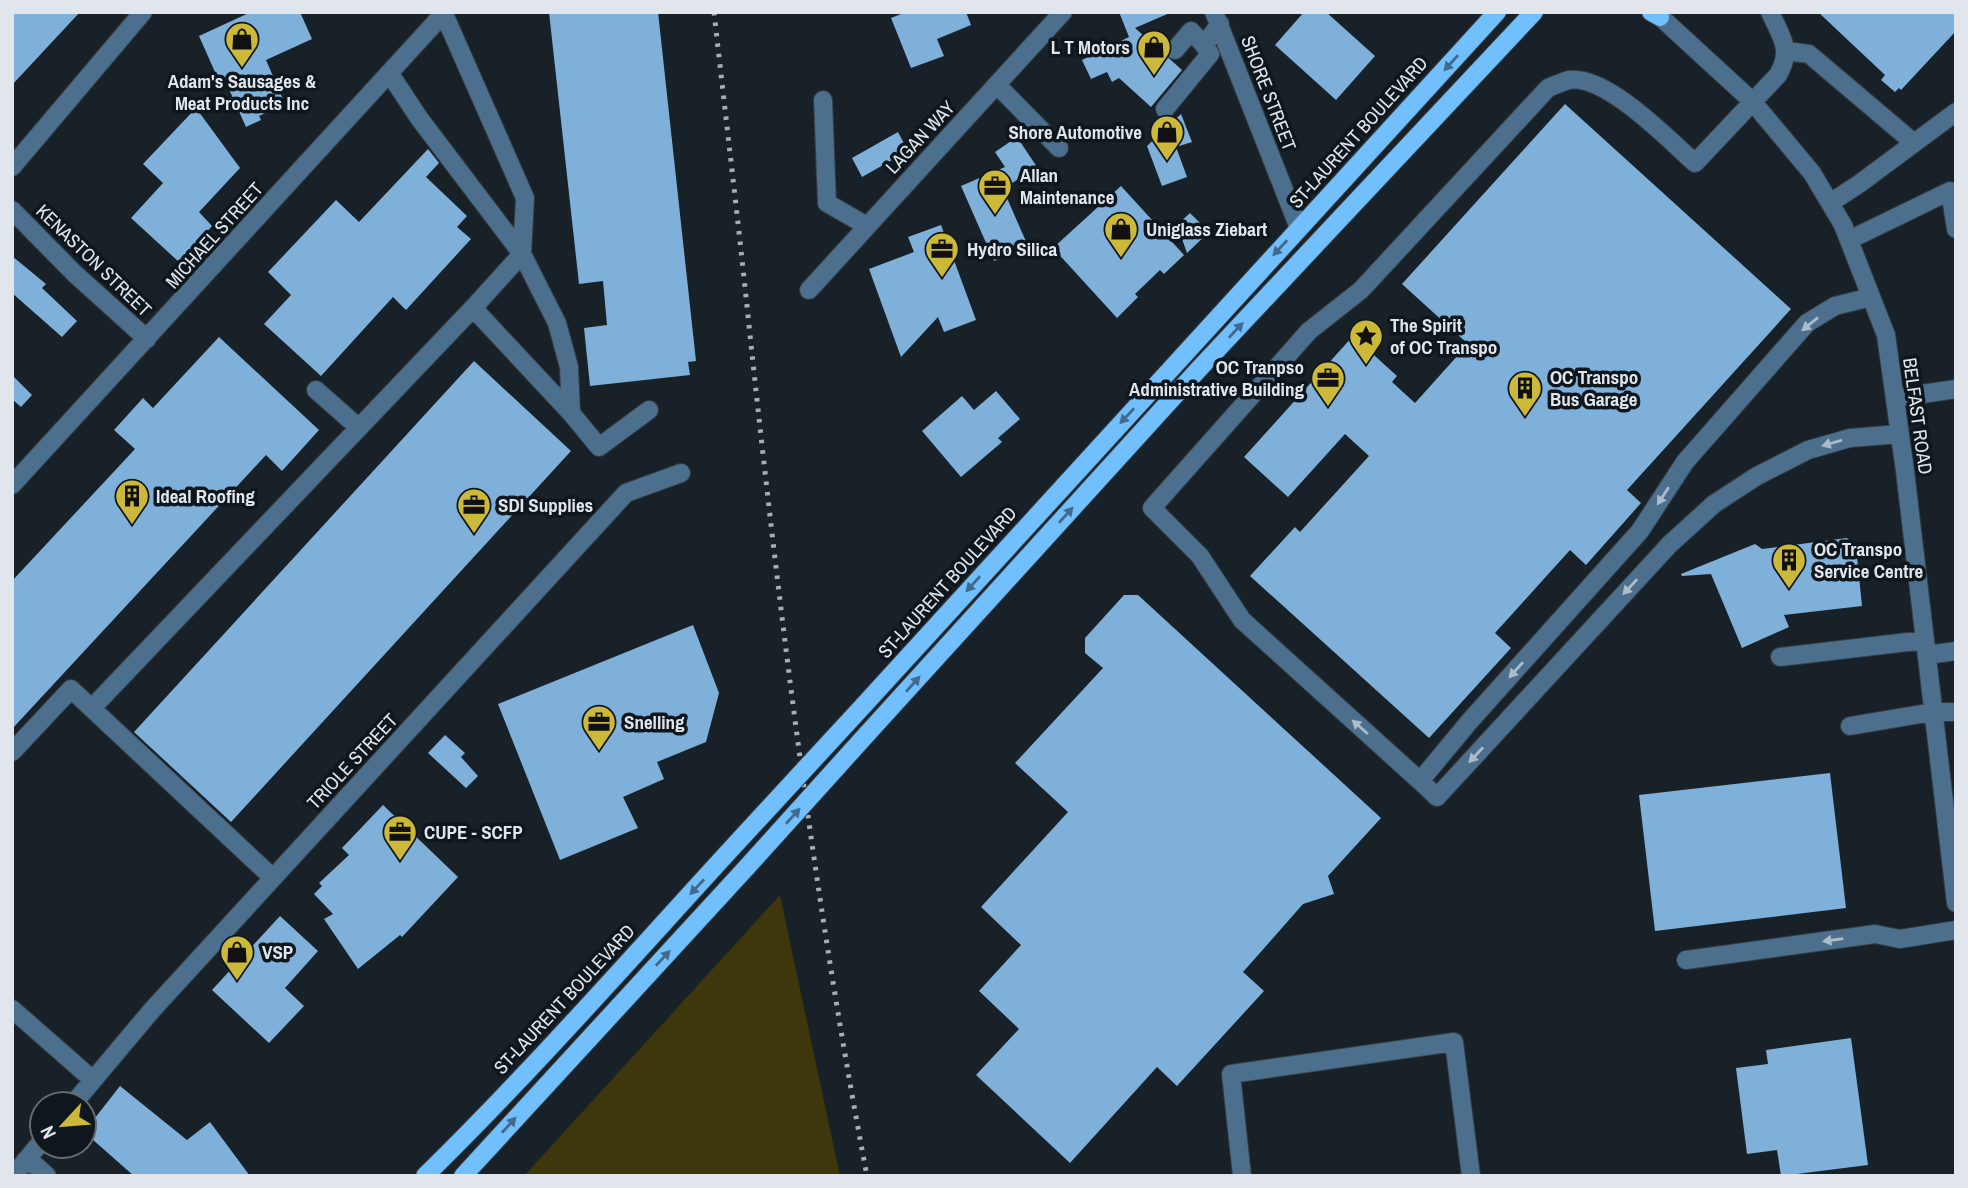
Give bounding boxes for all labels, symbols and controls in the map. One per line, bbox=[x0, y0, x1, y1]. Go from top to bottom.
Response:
shop icon: Adam's Sausages & Meat Products Inc bbox=[223, 20, 261, 69]
shop icon: L T Motors bbox=[1135, 28, 1173, 77]
street label: SHORE STREET bbox=[1235, 32, 1303, 155]
place label: L T Motors bbox=[1051, 34, 1130, 60]
street label: ST-LAURENT BOULEVARD bbox=[1283, 50, 1433, 214]
one-way arrow bbox=[1443, 54, 1459, 71]
place label: Adam's Sausages & Meat Products Inc bbox=[168, 68, 316, 116]
street label: LAGAN WAY bbox=[879, 94, 961, 179]
shop icon: Shore Automotive bbox=[1148, 113, 1186, 162]
place label: Shore Automotive bbox=[1008, 119, 1142, 145]
place label: Allan Maintenance bbox=[1020, 162, 1115, 210]
office icon: Allan Maintenance bbox=[976, 167, 1014, 216]
street label: MICHAEL STREET bbox=[159, 176, 269, 294]
street label: KENASTON STREET bbox=[31, 198, 158, 322]
shop icon: Uniglass Ziebart bbox=[1102, 210, 1140, 259]
place label: Uniglass Ziebart bbox=[1146, 216, 1267, 242]
office icon: Hydro Silica bbox=[923, 230, 961, 279]
place label: Hydro Silica bbox=[967, 236, 1057, 262]
one-way arrow bbox=[1273, 239, 1289, 256]
place label: The Spirit of OC Transpo bbox=[1390, 312, 1497, 360]
one-way arrow bbox=[1801, 316, 1819, 331]
place icon: The Spirit of OC Transpo bbox=[1347, 317, 1385, 366]
one-way arrow bbox=[1228, 322, 1244, 339]
place label: OC Tranpso Administrative Building bbox=[1129, 354, 1304, 402]
street label: BELFAST ROAD bbox=[1897, 356, 1939, 476]
office icon: OC Tranpso Administrative Building bbox=[1309, 359, 1347, 408]
place label: OC Transpo Bus Garage bbox=[1550, 364, 1638, 412]
building icon: OC Transpo Bus Garage bbox=[1506, 369, 1544, 418]
one-way arrow bbox=[1119, 407, 1135, 424]
one-way arrow bbox=[1821, 438, 1843, 449]
building icon: Ideal Roofing bbox=[113, 477, 151, 526]
place label: Ideal Roofing bbox=[156, 483, 255, 509]
office icon: SDI Supplies bbox=[455, 486, 493, 535]
one-way arrow bbox=[1656, 487, 1669, 506]
place label: SDI Supplies bbox=[498, 492, 593, 518]
street label: ST-LAURENT BOULEVARD bbox=[872, 500, 1022, 664]
one-way arrow bbox=[1058, 506, 1074, 524]
place label: OC Transpo Service Centre bbox=[1814, 536, 1923, 584]
building icon: OC Transpo Service Centre bbox=[1770, 541, 1808, 590]
one-way arrow bbox=[966, 575, 982, 592]
one-way arrow bbox=[1623, 578, 1639, 595]
one-way arrow bbox=[1509, 661, 1524, 678]
one-way arrow bbox=[905, 675, 921, 693]
office icon: Snelling bbox=[580, 703, 618, 752]
street label: TRIOLE STREET bbox=[301, 707, 403, 815]
place label: Snelling bbox=[624, 709, 685, 735]
one-way arrow bbox=[1352, 719, 1369, 735]
one-way arrow bbox=[1468, 746, 1484, 764]
one-way arrow bbox=[785, 807, 801, 825]
office icon: CUPE - SCFP bbox=[381, 813, 419, 862]
place label: CUPE - SCFP bbox=[424, 819, 523, 845]
one-way arrow bbox=[689, 878, 705, 895]
street label: ST-LAURENT BOULEVARD bbox=[488, 918, 640, 1080]
shop icon: VSP bbox=[218, 933, 256, 982]
one-way arrow bbox=[1822, 935, 1844, 946]
place label: VSP bbox=[262, 939, 293, 965]
one-way arrow bbox=[655, 949, 671, 967]
north arrow bbox=[28, 1090, 98, 1160]
one-way arrow bbox=[500, 1117, 516, 1134]
text: N bbox=[34, 1122, 62, 1143]

